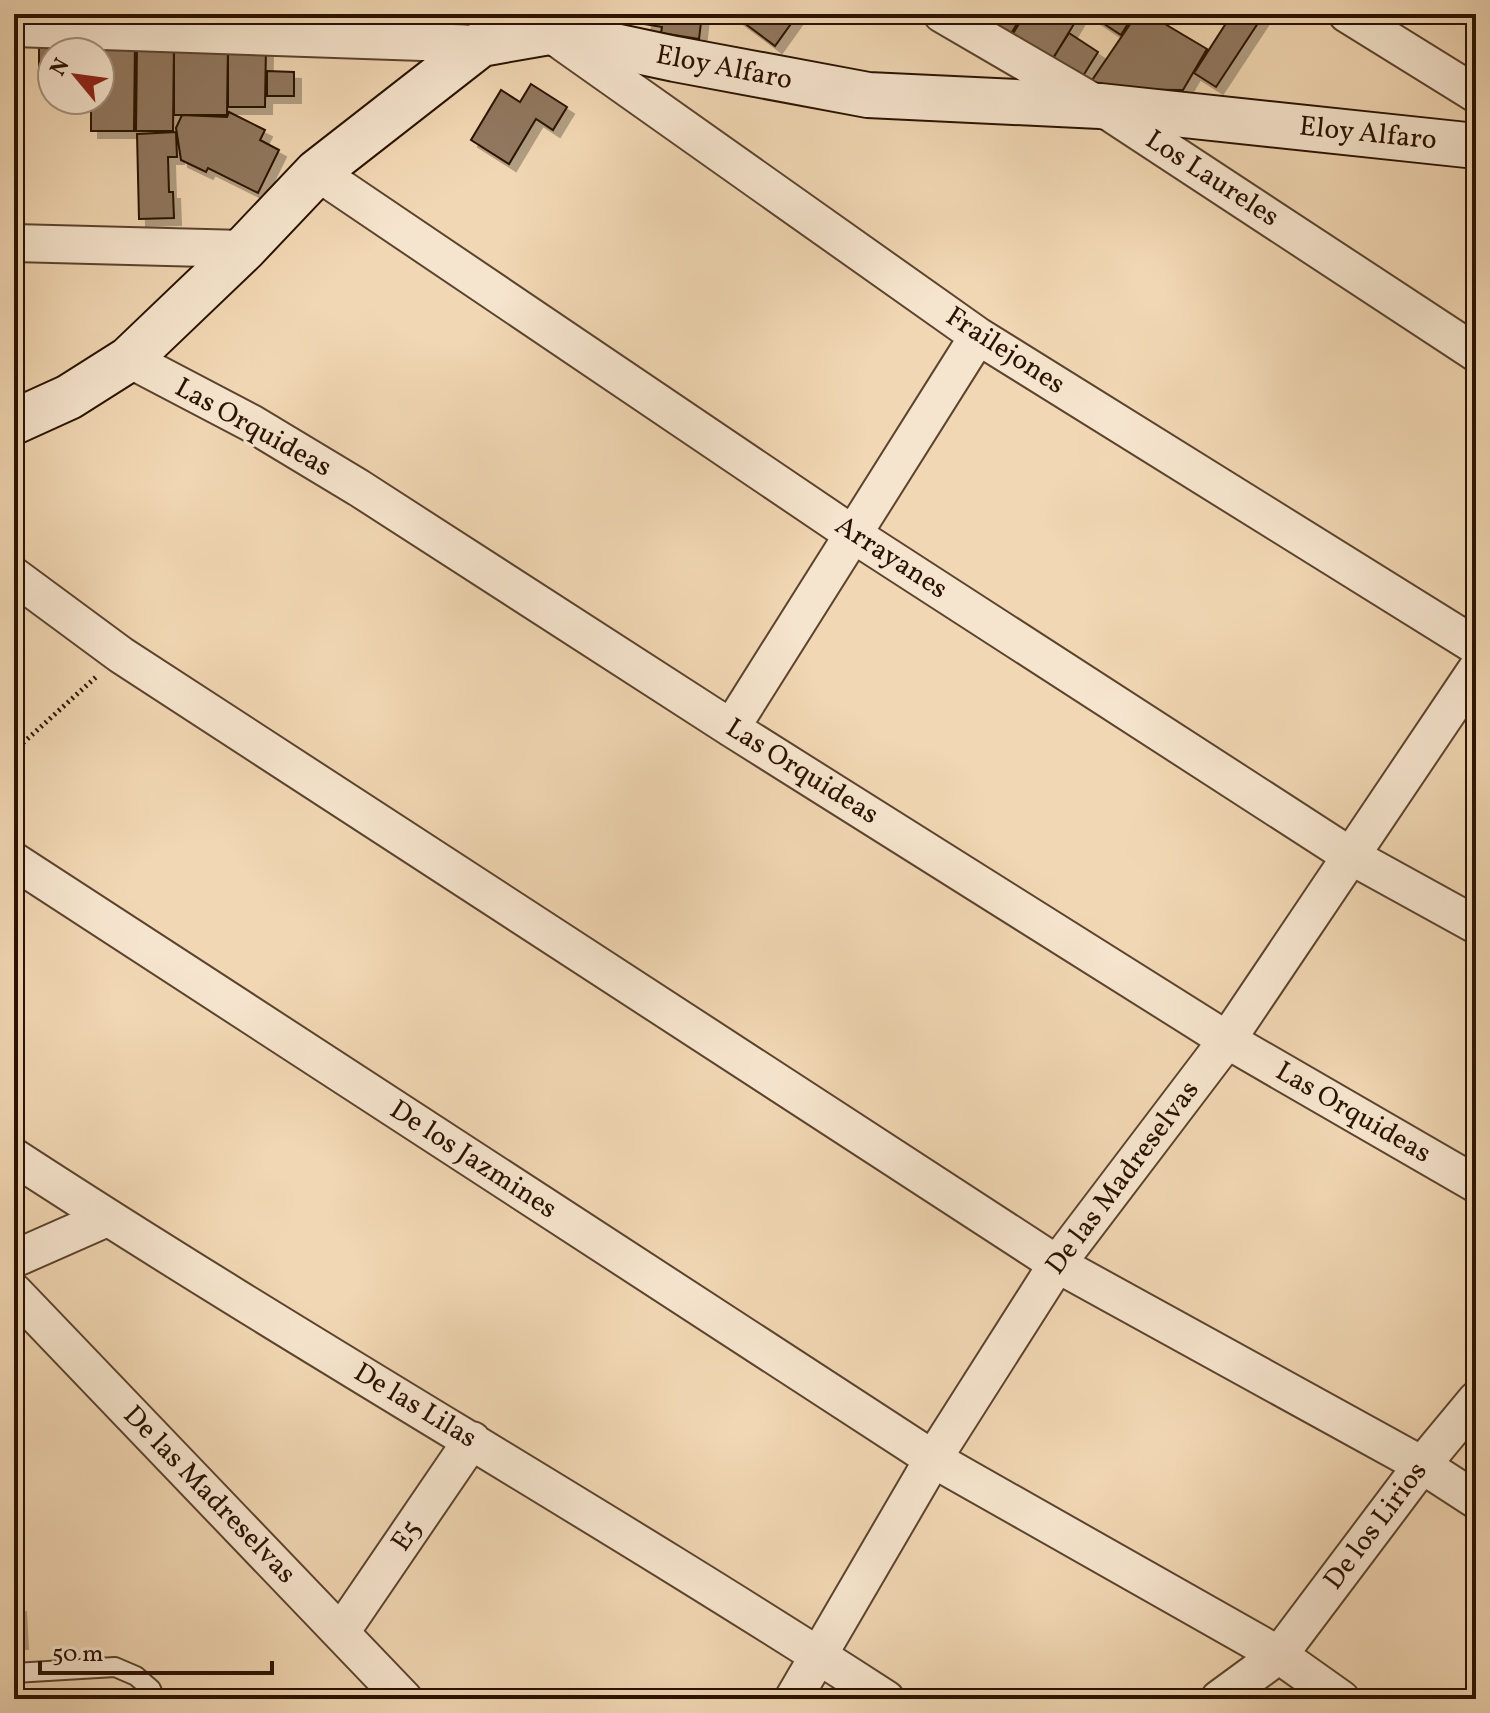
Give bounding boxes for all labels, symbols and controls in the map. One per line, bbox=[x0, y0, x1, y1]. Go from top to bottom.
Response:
north arrow bbox=[36, 36, 116, 116]
street label: Eloy Alfaro bbox=[653, 36, 795, 100]
text: N bbox=[43, 53, 78, 82]
street label: Eloy Alfaro bbox=[1297, 107, 1439, 161]
street label: Los Laureles bbox=[1138, 121, 1286, 237]
street label: Frailejones bbox=[938, 298, 1072, 404]
street label: Las Orquideas bbox=[167, 369, 339, 487]
street label: Arrayanes bbox=[827, 507, 955, 609]
street label: Las Orquideas bbox=[718, 709, 886, 835]
street label: Las Orquideas bbox=[1268, 1053, 1438, 1173]
street label: De las Madreselvas bbox=[1037, 1073, 1209, 1283]
street label: De los Jazmines bbox=[382, 1091, 564, 1229]
street label: De las Lilas bbox=[346, 1354, 484, 1458]
street label: De las Madreselvas bbox=[114, 1397, 304, 1593]
street label: De los Lirios bbox=[1315, 1454, 1437, 1598]
street label: E5 bbox=[382, 1513, 432, 1559]
scale bar bbox=[40, 1625, 272, 1675]
text: 50 m bbox=[52, 1638, 104, 1672]

